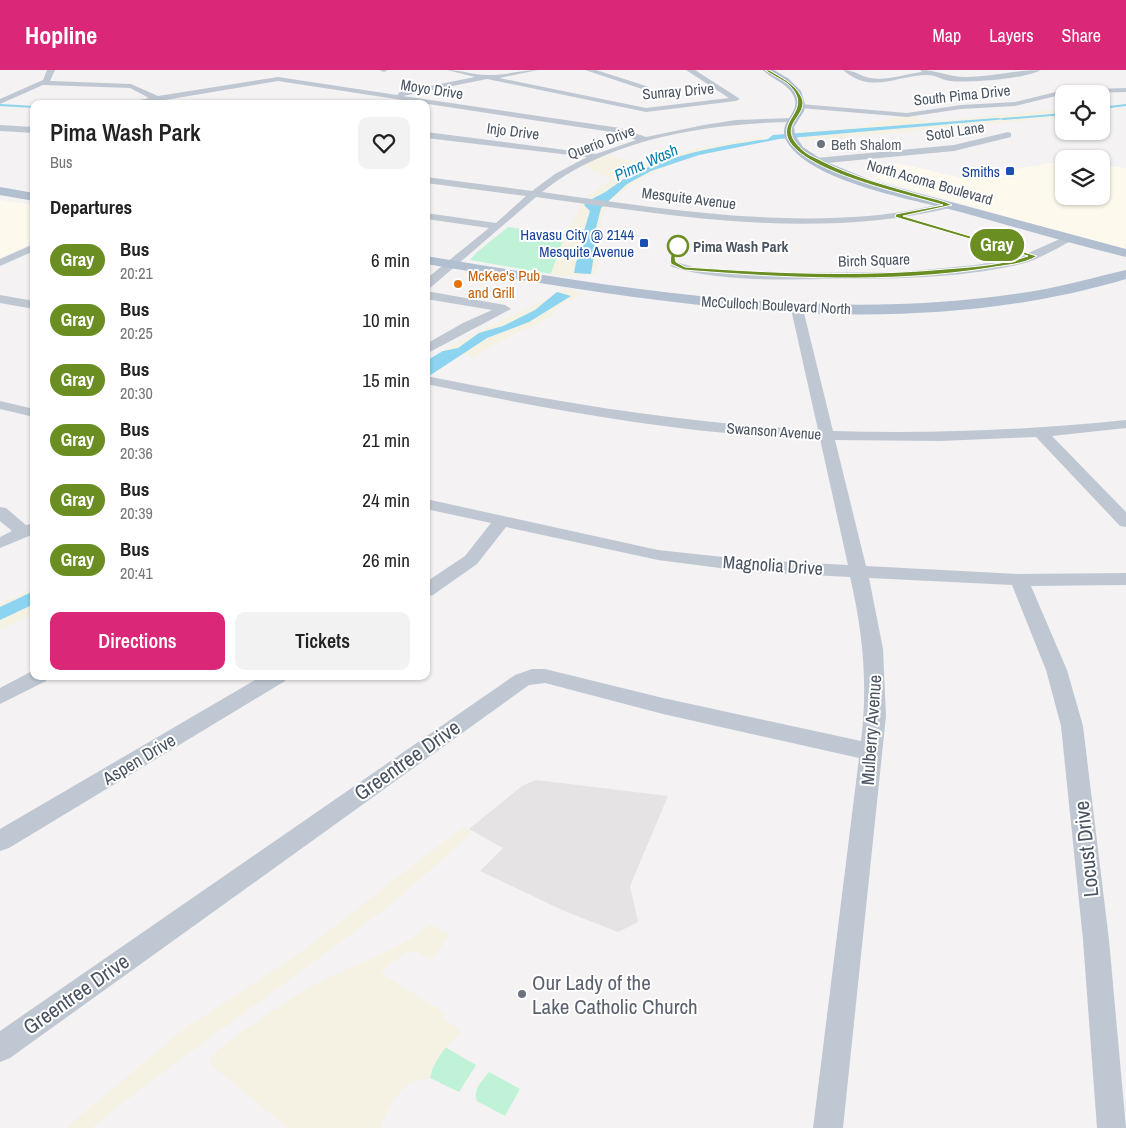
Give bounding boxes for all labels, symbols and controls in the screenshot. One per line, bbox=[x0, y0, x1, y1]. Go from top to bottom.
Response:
text: Hopline bbox=[25, 19, 97, 51]
text: Map bbox=[933, 23, 961, 48]
text: Layers bbox=[989, 23, 1034, 48]
text: Share bbox=[1062, 23, 1101, 48]
street label: Moyo Drive bbox=[399, 74, 465, 104]
street label: Sunray Drive bbox=[641, 77, 715, 105]
street label: South Pima Drive bbox=[913, 79, 1012, 111]
map controls bbox=[1055, 85, 1110, 205]
button: locate bbox=[1055, 85, 1110, 140]
text: Pima Wash Park bbox=[50, 116, 201, 148]
street label: Sotol Lane bbox=[924, 116, 986, 146]
button: heart bbox=[358, 117, 410, 169]
street label: Injo Drive bbox=[486, 117, 541, 145]
street label: Querio Drive bbox=[564, 120, 638, 164]
place label: Beth Shalom bbox=[831, 134, 901, 155]
water label: Pima Wash bbox=[611, 138, 681, 186]
marker: Beth Shalom bbox=[815, 138, 827, 150]
button: layers bbox=[1055, 150, 1110, 205]
text: Bus bbox=[50, 151, 73, 173]
street label: North Acoma Boulevard bbox=[865, 154, 995, 210]
place label: Smiths bbox=[962, 161, 1000, 182]
marker: Smiths bbox=[1004, 165, 1016, 177]
street label: Mesquite Avenue bbox=[641, 182, 738, 214]
text: Departures bbox=[50, 194, 132, 220]
place label: Havasu City @ 2144 Mesquite Avenue bbox=[520, 224, 634, 262]
line badge: Gray bbox=[962, 229, 1032, 261]
text: Gray bbox=[980, 232, 1014, 257]
marker: Pima Wash Park bbox=[667, 235, 689, 257]
text: Bus bbox=[120, 236, 149, 262]
place label: Pima Wash Park bbox=[693, 236, 788, 257]
marker: Havasu City @ 2144 Mesquite Avenue bbox=[638, 237, 650, 249]
text: Gray bbox=[61, 247, 94, 272]
text: 6 min bbox=[371, 247, 410, 273]
street label: Birch Square bbox=[838, 248, 910, 272]
text: 20:21 bbox=[120, 262, 153, 284]
place label: McKee's Pub and Grill bbox=[468, 265, 540, 303]
marker: McKee's Pub and Grill bbox=[452, 278, 464, 290]
street label: McCulloch Boulevard North bbox=[701, 291, 851, 319]
text: Bus bbox=[120, 296, 149, 322]
text: Gray bbox=[61, 307, 94, 332]
text: 10 min bbox=[362, 307, 410, 333]
text: 20:25 bbox=[120, 322, 153, 344]
text: Bus bbox=[120, 356, 149, 382]
text: Gray bbox=[61, 367, 94, 392]
text: 15 min bbox=[362, 367, 410, 393]
text: 20:30 bbox=[120, 382, 153, 404]
text: Bus bbox=[120, 416, 149, 442]
street label: Swanson Avenue bbox=[726, 417, 822, 445]
text: Gray bbox=[61, 427, 94, 452]
text: 21 min bbox=[362, 427, 410, 453]
text: 20:36 bbox=[120, 442, 153, 464]
text: Bus bbox=[120, 476, 149, 502]
text: Gray bbox=[61, 487, 94, 512]
text: 24 min bbox=[362, 487, 410, 513]
text: 20:39 bbox=[120, 502, 153, 524]
text: Bus bbox=[120, 536, 149, 562]
text: Gray bbox=[61, 547, 94, 572]
text: 26 min bbox=[362, 547, 410, 573]
street label: Magnolia Drive bbox=[722, 549, 824, 581]
text: 20:41 bbox=[120, 562, 153, 584]
button: Directions bbox=[50, 612, 225, 670]
button: Tickets bbox=[235, 612, 410, 670]
street label: Mulberry Avenue bbox=[855, 674, 887, 786]
street label: Greentree Drive bbox=[348, 713, 466, 807]
street label: Aspen Drive bbox=[97, 727, 180, 791]
street label: Locust Drive bbox=[1067, 799, 1105, 899]
street label: Greentree Drive bbox=[17, 947, 135, 1041]
place label: Our Lady of the Lake Catholic Church bbox=[532, 968, 698, 1021]
marker: Our Lady of the Lake Catholic Church bbox=[516, 988, 528, 1000]

